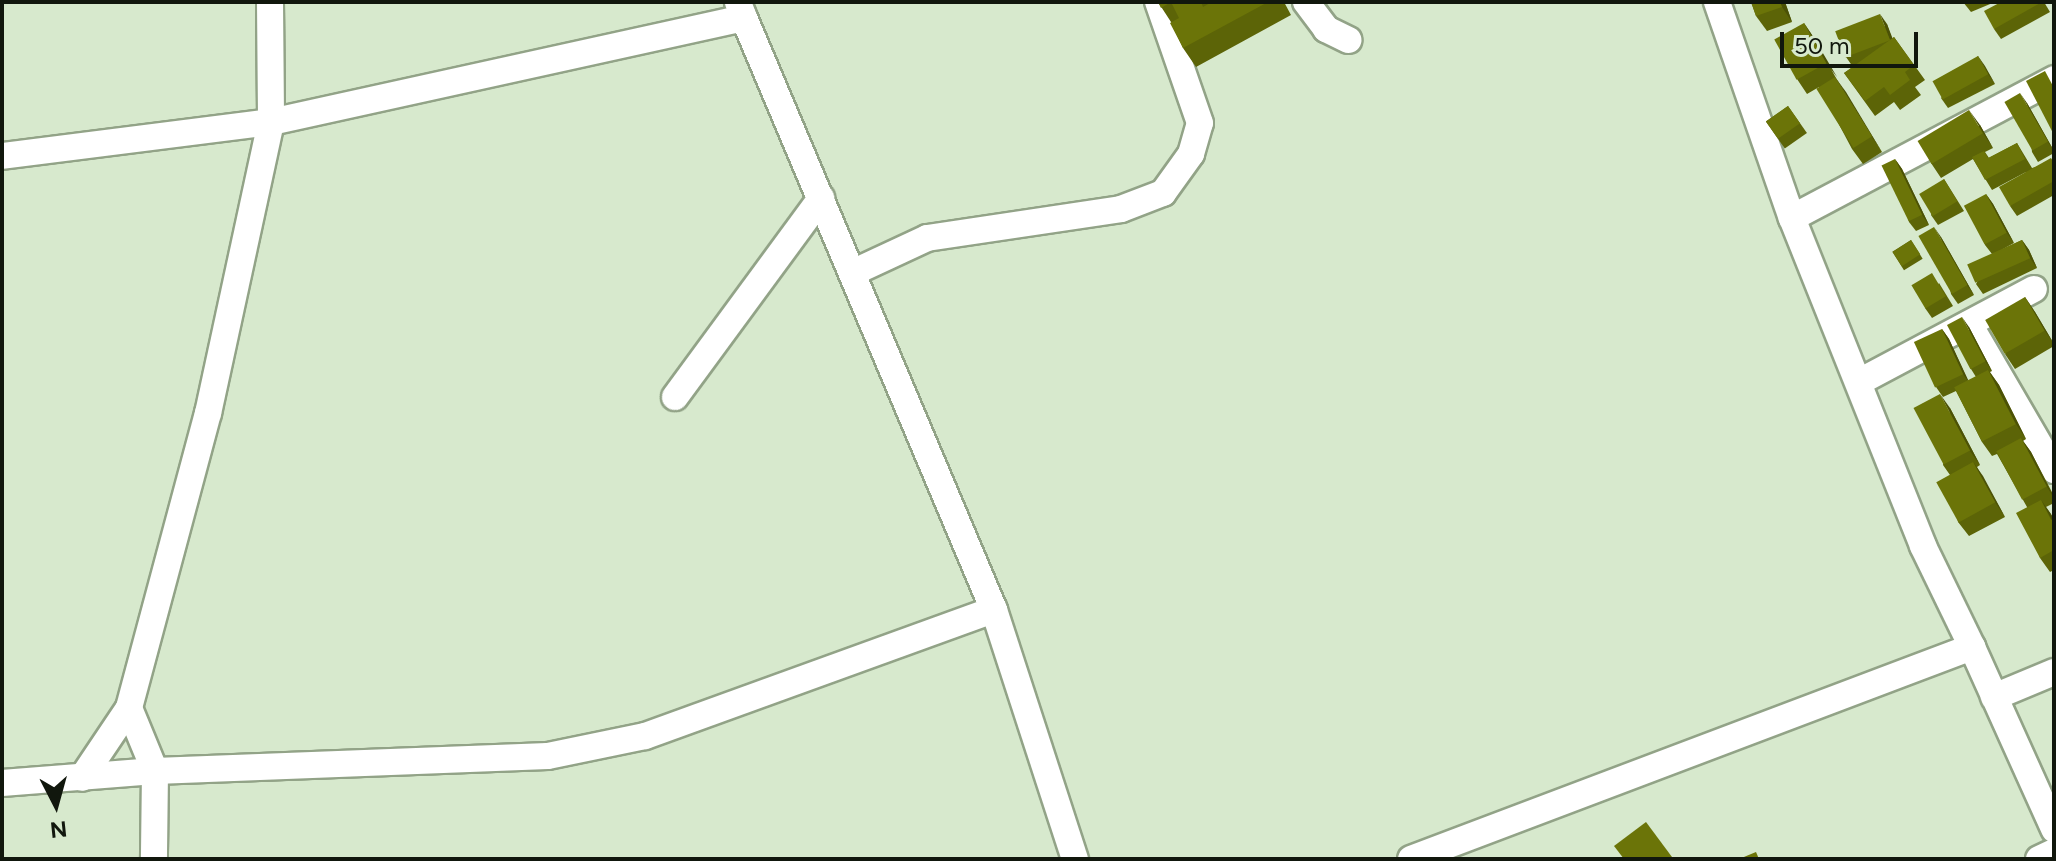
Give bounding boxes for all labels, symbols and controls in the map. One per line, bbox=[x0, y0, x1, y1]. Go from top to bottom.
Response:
scale bar bbox=[1784, 16, 1922, 66]
text: 50 m bbox=[1794, 31, 1850, 60]
north arrow bbox=[16, 765, 96, 845]
text: N bbox=[49, 815, 68, 844]

